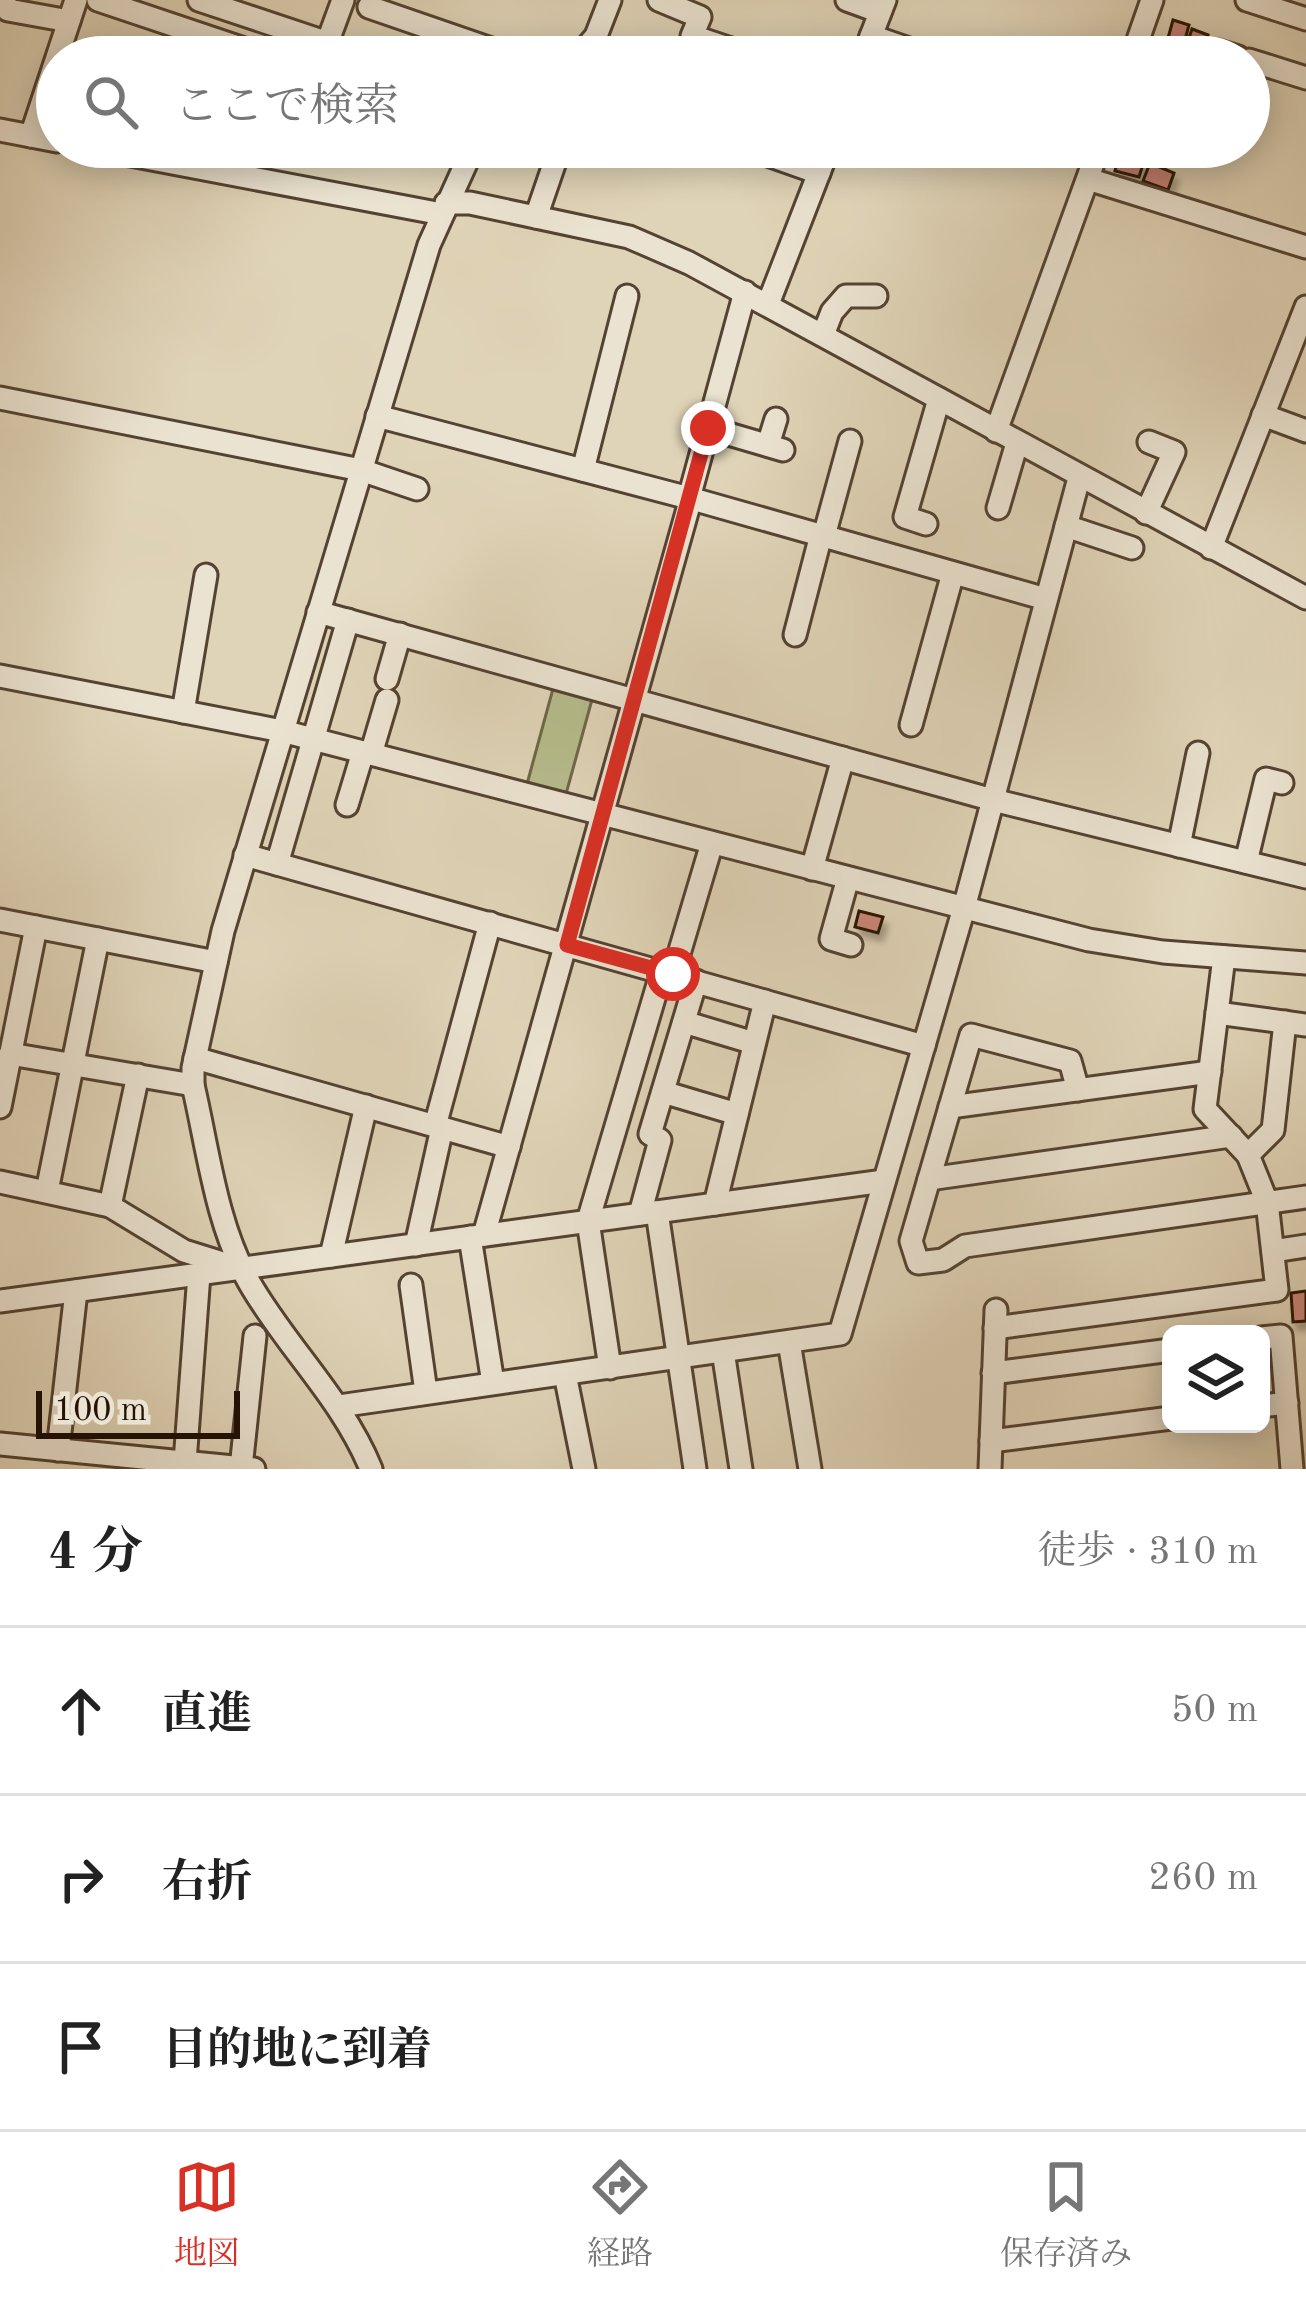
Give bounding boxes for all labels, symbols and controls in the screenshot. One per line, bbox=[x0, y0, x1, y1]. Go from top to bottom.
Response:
search box bbox=[36, 36, 1270, 168]
icon: search bbox=[78, 69, 144, 135]
text: ここで検索 bbox=[174, 86, 399, 131]
route end bbox=[681, 401, 735, 455]
route start bbox=[646, 947, 700, 1001]
map controls bbox=[1162, 1325, 1270, 1433]
button: layers bbox=[1162, 1325, 1270, 1433]
scale bar bbox=[36, 1385, 240, 1438]
text: 100 m bbox=[54, 1395, 147, 1428]
text: 4 分 bbox=[48, 1529, 143, 1580]
text: 徒歩 · 310 m bbox=[1037, 1533, 1258, 1572]
icon: ahead bbox=[48, 1678, 114, 1744]
text: 50 m bbox=[1171, 1691, 1258, 1730]
text: 直進 bbox=[162, 1694, 252, 1739]
icon: right bbox=[48, 1846, 114, 1912]
text: 260 m bbox=[1148, 1859, 1258, 1898]
text: 右折 bbox=[162, 1862, 252, 1907]
icon: arrive bbox=[48, 2014, 114, 2080]
text: 目的地に到着 bbox=[162, 2030, 432, 2075]
tab: 地図 bbox=[174, 2154, 240, 2276]
tab: 経路 bbox=[587, 2154, 653, 2276]
tab: 保存済み bbox=[1000, 2154, 1132, 2276]

